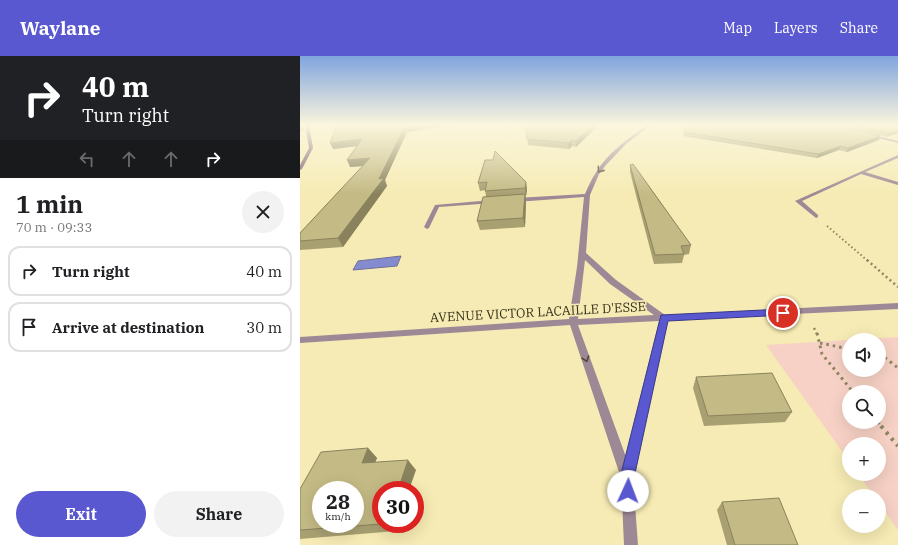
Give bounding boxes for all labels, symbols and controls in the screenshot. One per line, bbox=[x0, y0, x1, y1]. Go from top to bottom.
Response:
text: Waylane bbox=[20, 16, 101, 40]
text: Map bbox=[724, 19, 752, 37]
text: Layers bbox=[774, 19, 818, 37]
text: Share bbox=[840, 19, 878, 37]
text: 40 m bbox=[82, 68, 149, 105]
icon: right bbox=[16, 72, 68, 124]
text: Turn right bbox=[82, 104, 169, 127]
icon: left bbox=[76, 148, 98, 170]
icon: ahead bbox=[118, 148, 140, 170]
icon: ahead bbox=[160, 148, 182, 170]
icon: right bbox=[202, 148, 224, 170]
one-way arrow bbox=[598, 165, 605, 172]
text: 1 min bbox=[16, 188, 83, 220]
button: close bbox=[242, 191, 284, 233]
text: 70 m · 09:33 bbox=[16, 219, 92, 236]
icon: right bbox=[18, 260, 40, 282]
text: Turn right bbox=[52, 262, 130, 281]
text: 40 m bbox=[246, 262, 282, 281]
pin bbox=[766, 296, 800, 330]
street label: AVENUE VICTOR LACAILLE D'ESSE bbox=[430, 298, 646, 326]
icon: arrive bbox=[772, 302, 794, 324]
icon: arrive bbox=[18, 316, 40, 338]
text: Arrive at destination bbox=[52, 318, 204, 337]
text: 30 m bbox=[246, 318, 282, 337]
map controls bbox=[842, 333, 886, 533]
button: sound bbox=[842, 333, 886, 377]
one-way arrow bbox=[581, 356, 590, 363]
button: search bbox=[842, 385, 886, 429]
button: + bbox=[842, 437, 886, 481]
position arrow bbox=[607, 470, 649, 512]
speed limit sign: 30 bbox=[372, 481, 424, 533]
text: 28 bbox=[326, 488, 350, 515]
button: − bbox=[842, 489, 886, 533]
button: Exit bbox=[16, 491, 146, 537]
button: Share bbox=[154, 491, 284, 537]
text: km/h bbox=[325, 510, 351, 523]

